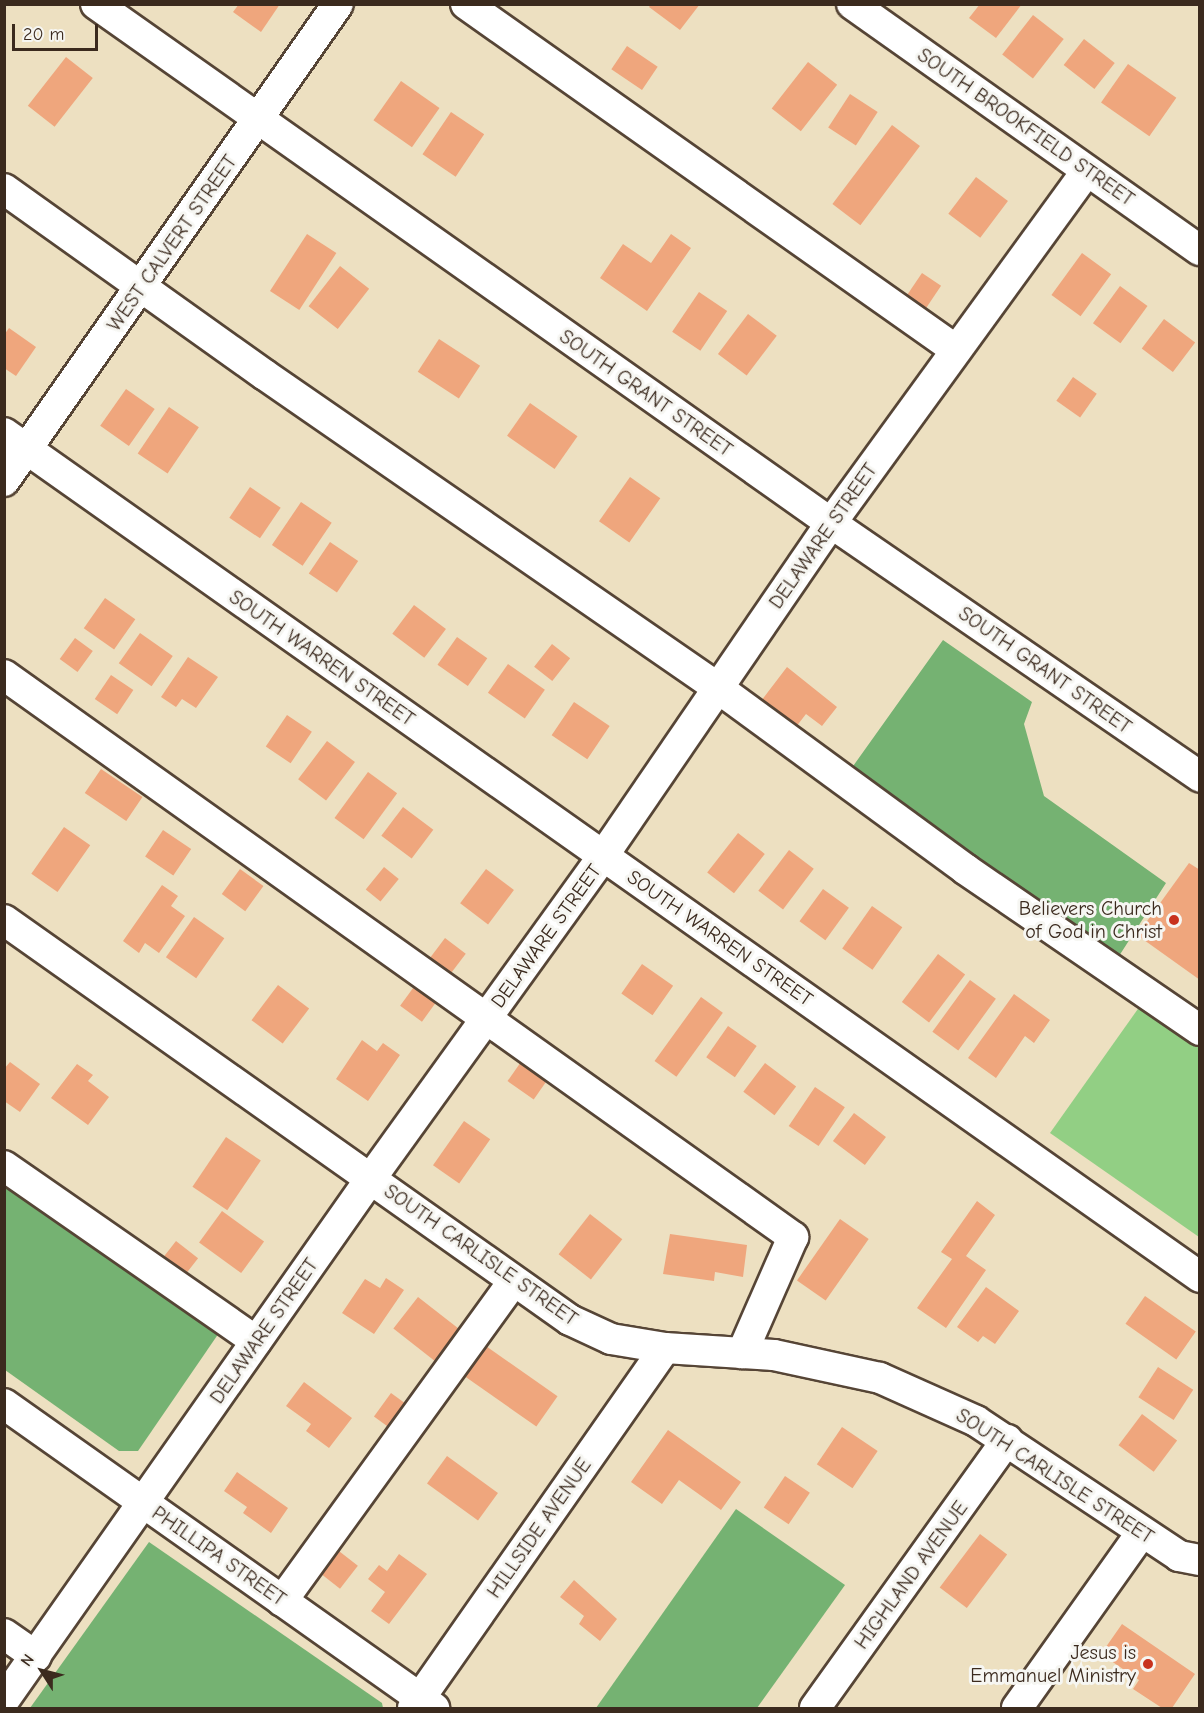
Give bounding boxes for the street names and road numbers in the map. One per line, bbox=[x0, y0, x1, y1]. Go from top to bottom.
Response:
street label: SOUTH BROOKFIELD STREET bbox=[913, 43, 1139, 211]
street label: WEST CALVERT STREET bbox=[102, 150, 242, 336]
street label: SOUTH GRANT STREET bbox=[555, 324, 737, 462]
street label: DELAWARE STREET bbox=[764, 459, 882, 613]
street label: SOUTH WARREN STREET bbox=[225, 585, 419, 731]
street label: SOUTH GRANT STREET bbox=[954, 601, 1136, 739]
street label: DELAWARE STREET bbox=[486, 859, 606, 1013]
street label: SOUTH WARREN STREET bbox=[623, 865, 817, 1011]
street label: SOUTH CARLISLE STREET bbox=[380, 1179, 582, 1331]
street label: DELAWARE STREET bbox=[205, 1254, 323, 1408]
street label: SOUTH CARLISLE STREET bbox=[952, 1403, 1158, 1549]
street label: HILLSIDE AVENUE bbox=[482, 1454, 596, 1602]
street label: HIGHLAND AVENUE bbox=[849, 1496, 973, 1654]
street label: PHILLIPA STREET bbox=[147, 1501, 291, 1611]

